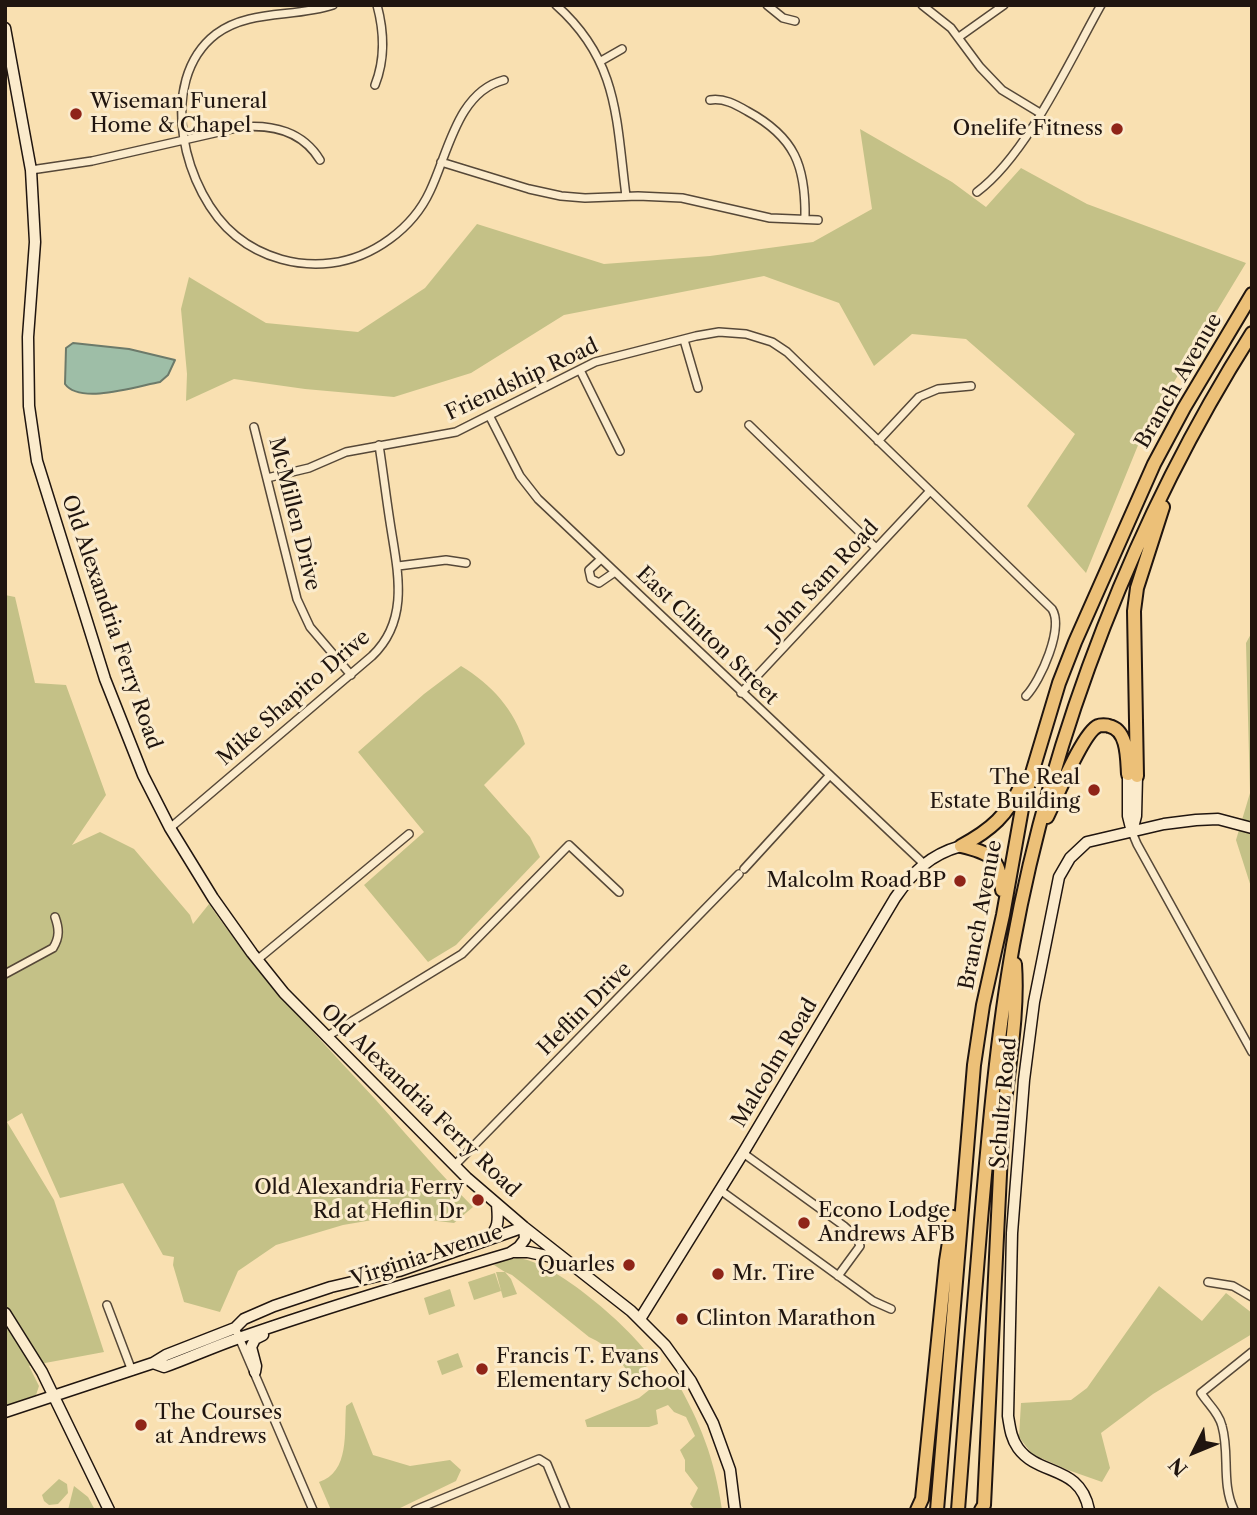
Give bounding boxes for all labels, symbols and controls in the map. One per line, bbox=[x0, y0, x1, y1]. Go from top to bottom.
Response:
place label: Wiseman Funeral Home & Chapel bbox=[90, 89, 267, 139]
marker: Wiseman Funeral Home & Chapel bbox=[68, 106, 84, 122]
place label: Onelife Fitness bbox=[953, 116, 1103, 142]
marker: Onelife Fitness bbox=[1109, 121, 1125, 137]
street label: Branch Avenue bbox=[1130, 309, 1228, 453]
street label: Friendship Road bbox=[442, 334, 602, 426]
street label: McMillen Drive bbox=[263, 435, 325, 593]
street label: Old Alexandria Ferry Road bbox=[56, 492, 166, 752]
street label: John Sam Road bbox=[762, 516, 884, 644]
street label: East Clinton Street bbox=[631, 562, 783, 710]
street label: Mike Shapiro Drive bbox=[213, 625, 375, 771]
place label: The Real Estate Building bbox=[930, 765, 1080, 815]
marker: The Real Estate Building bbox=[1086, 782, 1102, 798]
street label: Branch Avenue bbox=[954, 838, 1008, 992]
place label: Malcolm Road BP bbox=[766, 868, 946, 894]
marker: Malcolm Road BP bbox=[952, 873, 968, 889]
street label: Heflin Drive bbox=[533, 957, 637, 1061]
street label: Malcolm Road bbox=[727, 994, 823, 1132]
street label: Old Alexandria Ferry Road bbox=[315, 999, 525, 1203]
street label: Schultz Road bbox=[986, 1036, 1022, 1170]
place label: Old Alexandria Ferry Rd at Heflin Dr bbox=[254, 1175, 464, 1225]
marker: Old Alexandria Ferry Rd at Heflin Dr bbox=[470, 1192, 486, 1208]
place label: Econo Lodge Andrews AFB bbox=[818, 1198, 955, 1248]
marker: Econo Lodge Andrews AFB bbox=[796, 1215, 812, 1231]
street label: Virginia Avenue bbox=[348, 1220, 506, 1292]
place label: Quarles bbox=[538, 1252, 615, 1278]
marker: Quarles bbox=[621, 1257, 637, 1273]
place label: Mr. Tire bbox=[732, 1261, 815, 1287]
marker: Mr. Tire bbox=[710, 1266, 726, 1282]
place label: Clinton Marathon bbox=[696, 1306, 876, 1332]
marker: Clinton Marathon bbox=[674, 1311, 690, 1327]
place label: Francis T. Evans Elementary School bbox=[496, 1344, 686, 1394]
marker: Francis T. Evans Elementary School bbox=[474, 1361, 490, 1377]
place label: The Courses at Andrews bbox=[155, 1400, 282, 1450]
marker: The Courses at Andrews bbox=[133, 1417, 149, 1433]
north arrow bbox=[1159, 1417, 1229, 1487]
text: N bbox=[1164, 1453, 1192, 1481]

